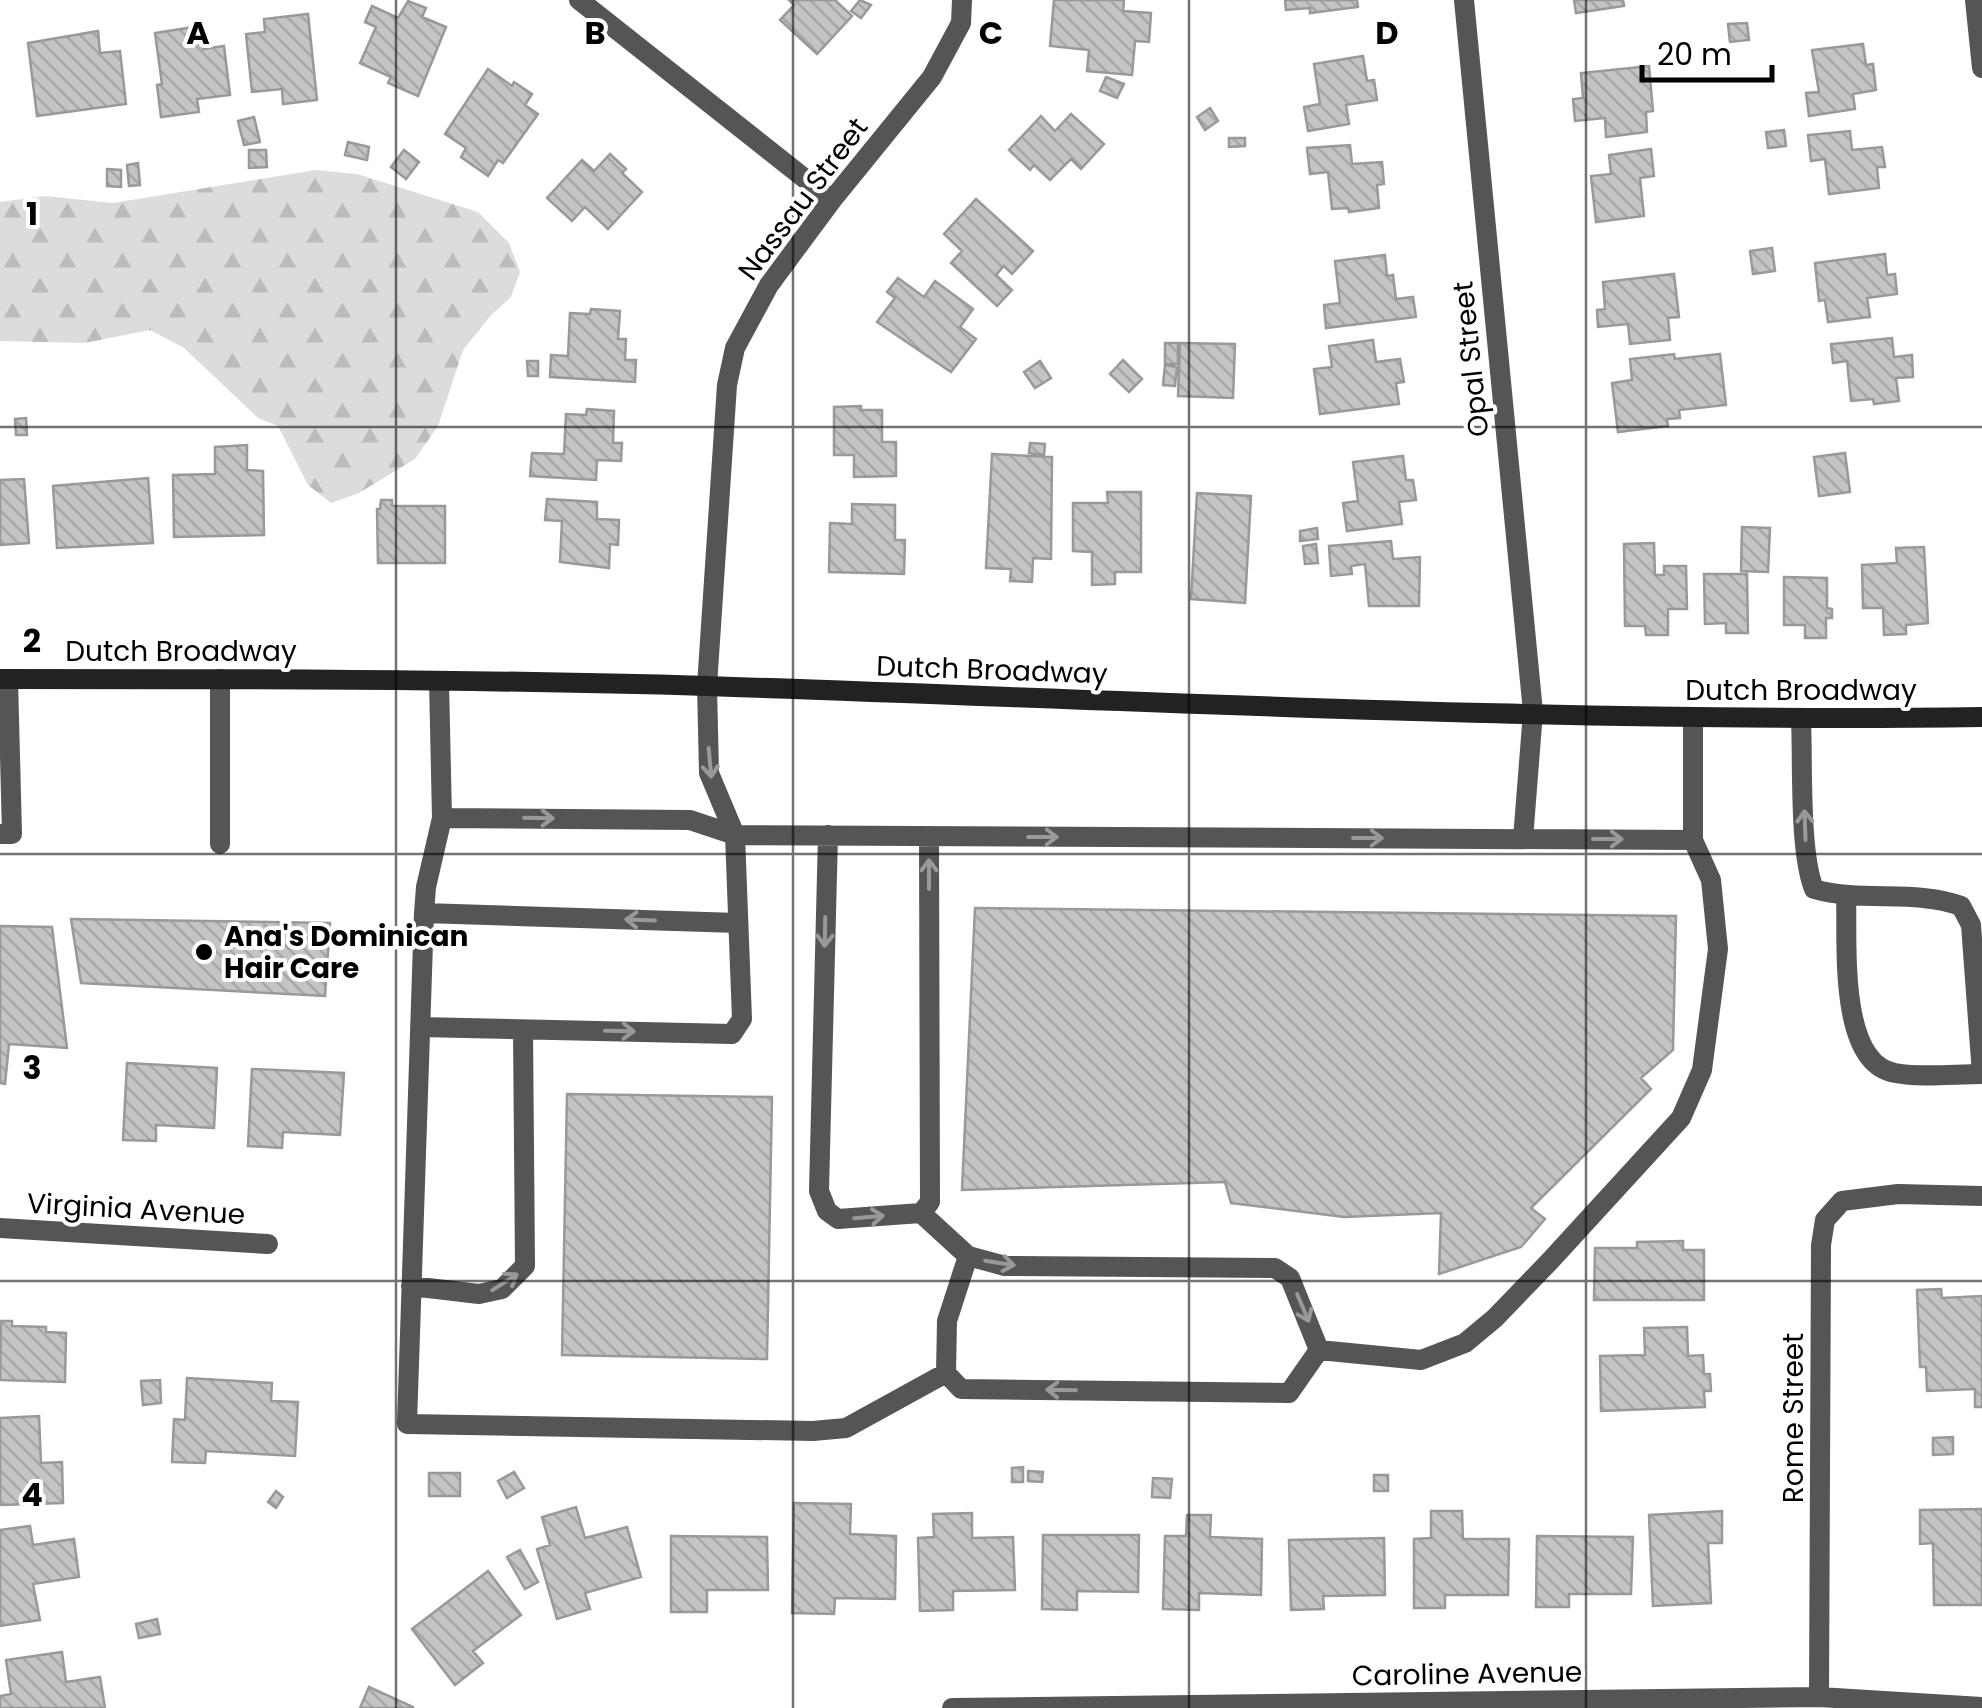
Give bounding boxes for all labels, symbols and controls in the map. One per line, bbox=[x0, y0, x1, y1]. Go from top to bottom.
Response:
text: A bbox=[186, 10, 210, 55]
text: B bbox=[584, 10, 606, 55]
text: C bbox=[979, 10, 1003, 55]
text: D bbox=[1375, 10, 1399, 55]
scale bar bbox=[1642, 20, 1772, 82]
text: 20 m bbox=[1657, 33, 1732, 76]
street label: Nassau Street bbox=[729, 110, 877, 288]
text: 1 bbox=[26, 191, 38, 236]
street label: Opal Street bbox=[1443, 279, 1499, 439]
text: 2 bbox=[23, 618, 41, 663]
street label: Dutch Broadway bbox=[65, 632, 297, 671]
street label: Dutch Broadway bbox=[876, 646, 1109, 694]
street label: Dutch Broadway bbox=[1685, 671, 1917, 710]
one-way arrow bbox=[701, 746, 720, 779]
one-way arrow bbox=[523, 809, 555, 828]
one-way arrow bbox=[1796, 810, 1815, 842]
one-way arrow bbox=[1026, 827, 1058, 846]
one-way arrow bbox=[1350, 828, 1383, 848]
one-way arrow bbox=[1591, 830, 1623, 849]
one-way arrow bbox=[920, 858, 938, 890]
one-way arrow bbox=[625, 910, 657, 929]
one-way arrow bbox=[816, 916, 835, 948]
place label: Ana's Dominican Hair Care bbox=[224, 917, 468, 988]
marker: Ana's Dominican Hair Care bbox=[193, 941, 215, 963]
one-way arrow bbox=[604, 1022, 636, 1041]
text: 3 bbox=[22, 1045, 42, 1090]
street label: Virginia Avenue bbox=[26, 1184, 246, 1234]
one-way arrow bbox=[852, 1207, 884, 1226]
one-way arrow bbox=[984, 1254, 1016, 1273]
one-way arrow bbox=[490, 1272, 519, 1292]
one-way arrow bbox=[1295, 1292, 1313, 1323]
street label: Rome Street bbox=[1774, 1333, 1813, 1503]
one-way arrow bbox=[1046, 1380, 1078, 1400]
text: 4 bbox=[21, 1472, 43, 1517]
street label: Caroline Avenue bbox=[1351, 1652, 1583, 1696]

